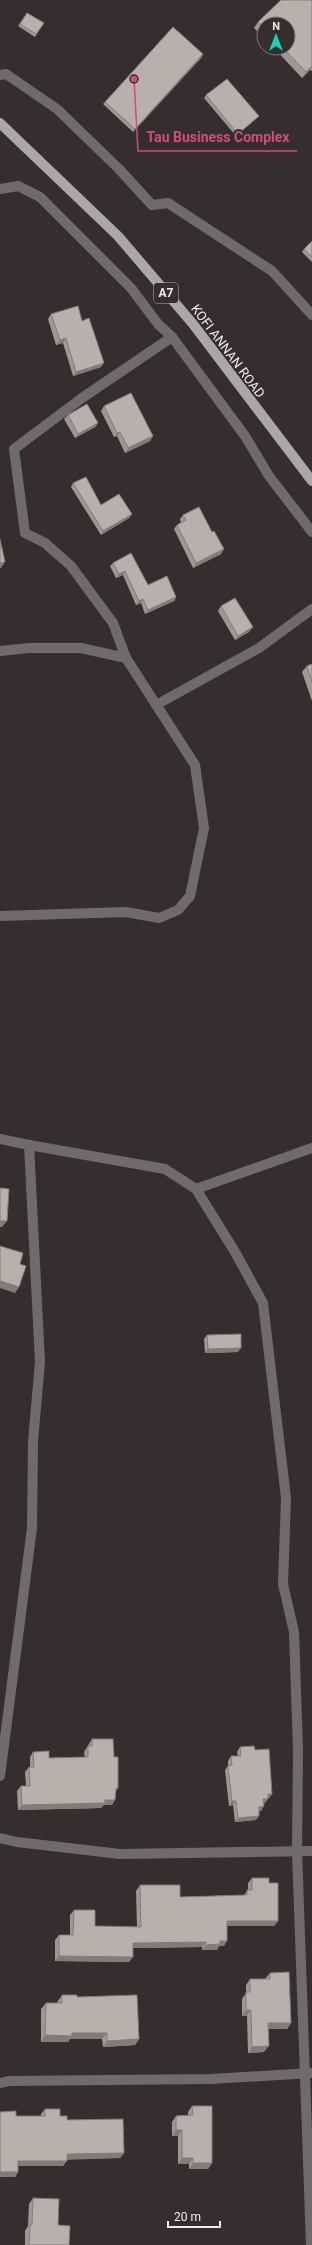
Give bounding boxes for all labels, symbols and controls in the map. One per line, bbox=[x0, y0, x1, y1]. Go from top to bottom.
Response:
north arrow bbox=[256, 16, 296, 56]
text: N bbox=[272, 20, 280, 33]
callout: Tau Business Complex bbox=[138, 125, 297, 151]
text: Tau Business Complex bbox=[147, 129, 290, 145]
road number: A7 bbox=[154, 283, 178, 303]
street label: KOFI ANNAN ROAD bbox=[188, 301, 268, 401]
scale bar bbox=[168, 2203, 220, 2229]
text: 20 m bbox=[174, 2210, 201, 2224]

